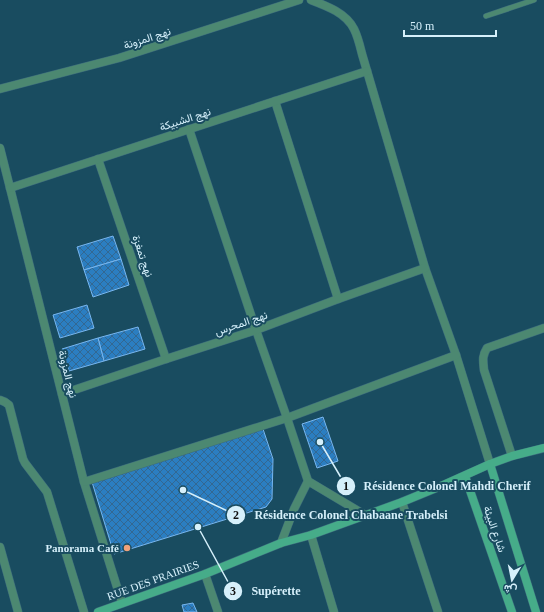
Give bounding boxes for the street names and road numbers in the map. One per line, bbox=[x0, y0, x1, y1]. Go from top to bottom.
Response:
street label: نهج المزونة bbox=[122, 25, 173, 53]
street label: نهج الشبيكة bbox=[158, 105, 213, 135]
street label: نهج تمغزة bbox=[128, 234, 156, 279]
street label: نهج المحرس bbox=[213, 308, 270, 339]
street label: نهج المزونة bbox=[54, 349, 80, 400]
street label: شارع البيئة bbox=[480, 504, 509, 555]
street label: RUE DES PRAIRIES bbox=[105, 558, 201, 602]

